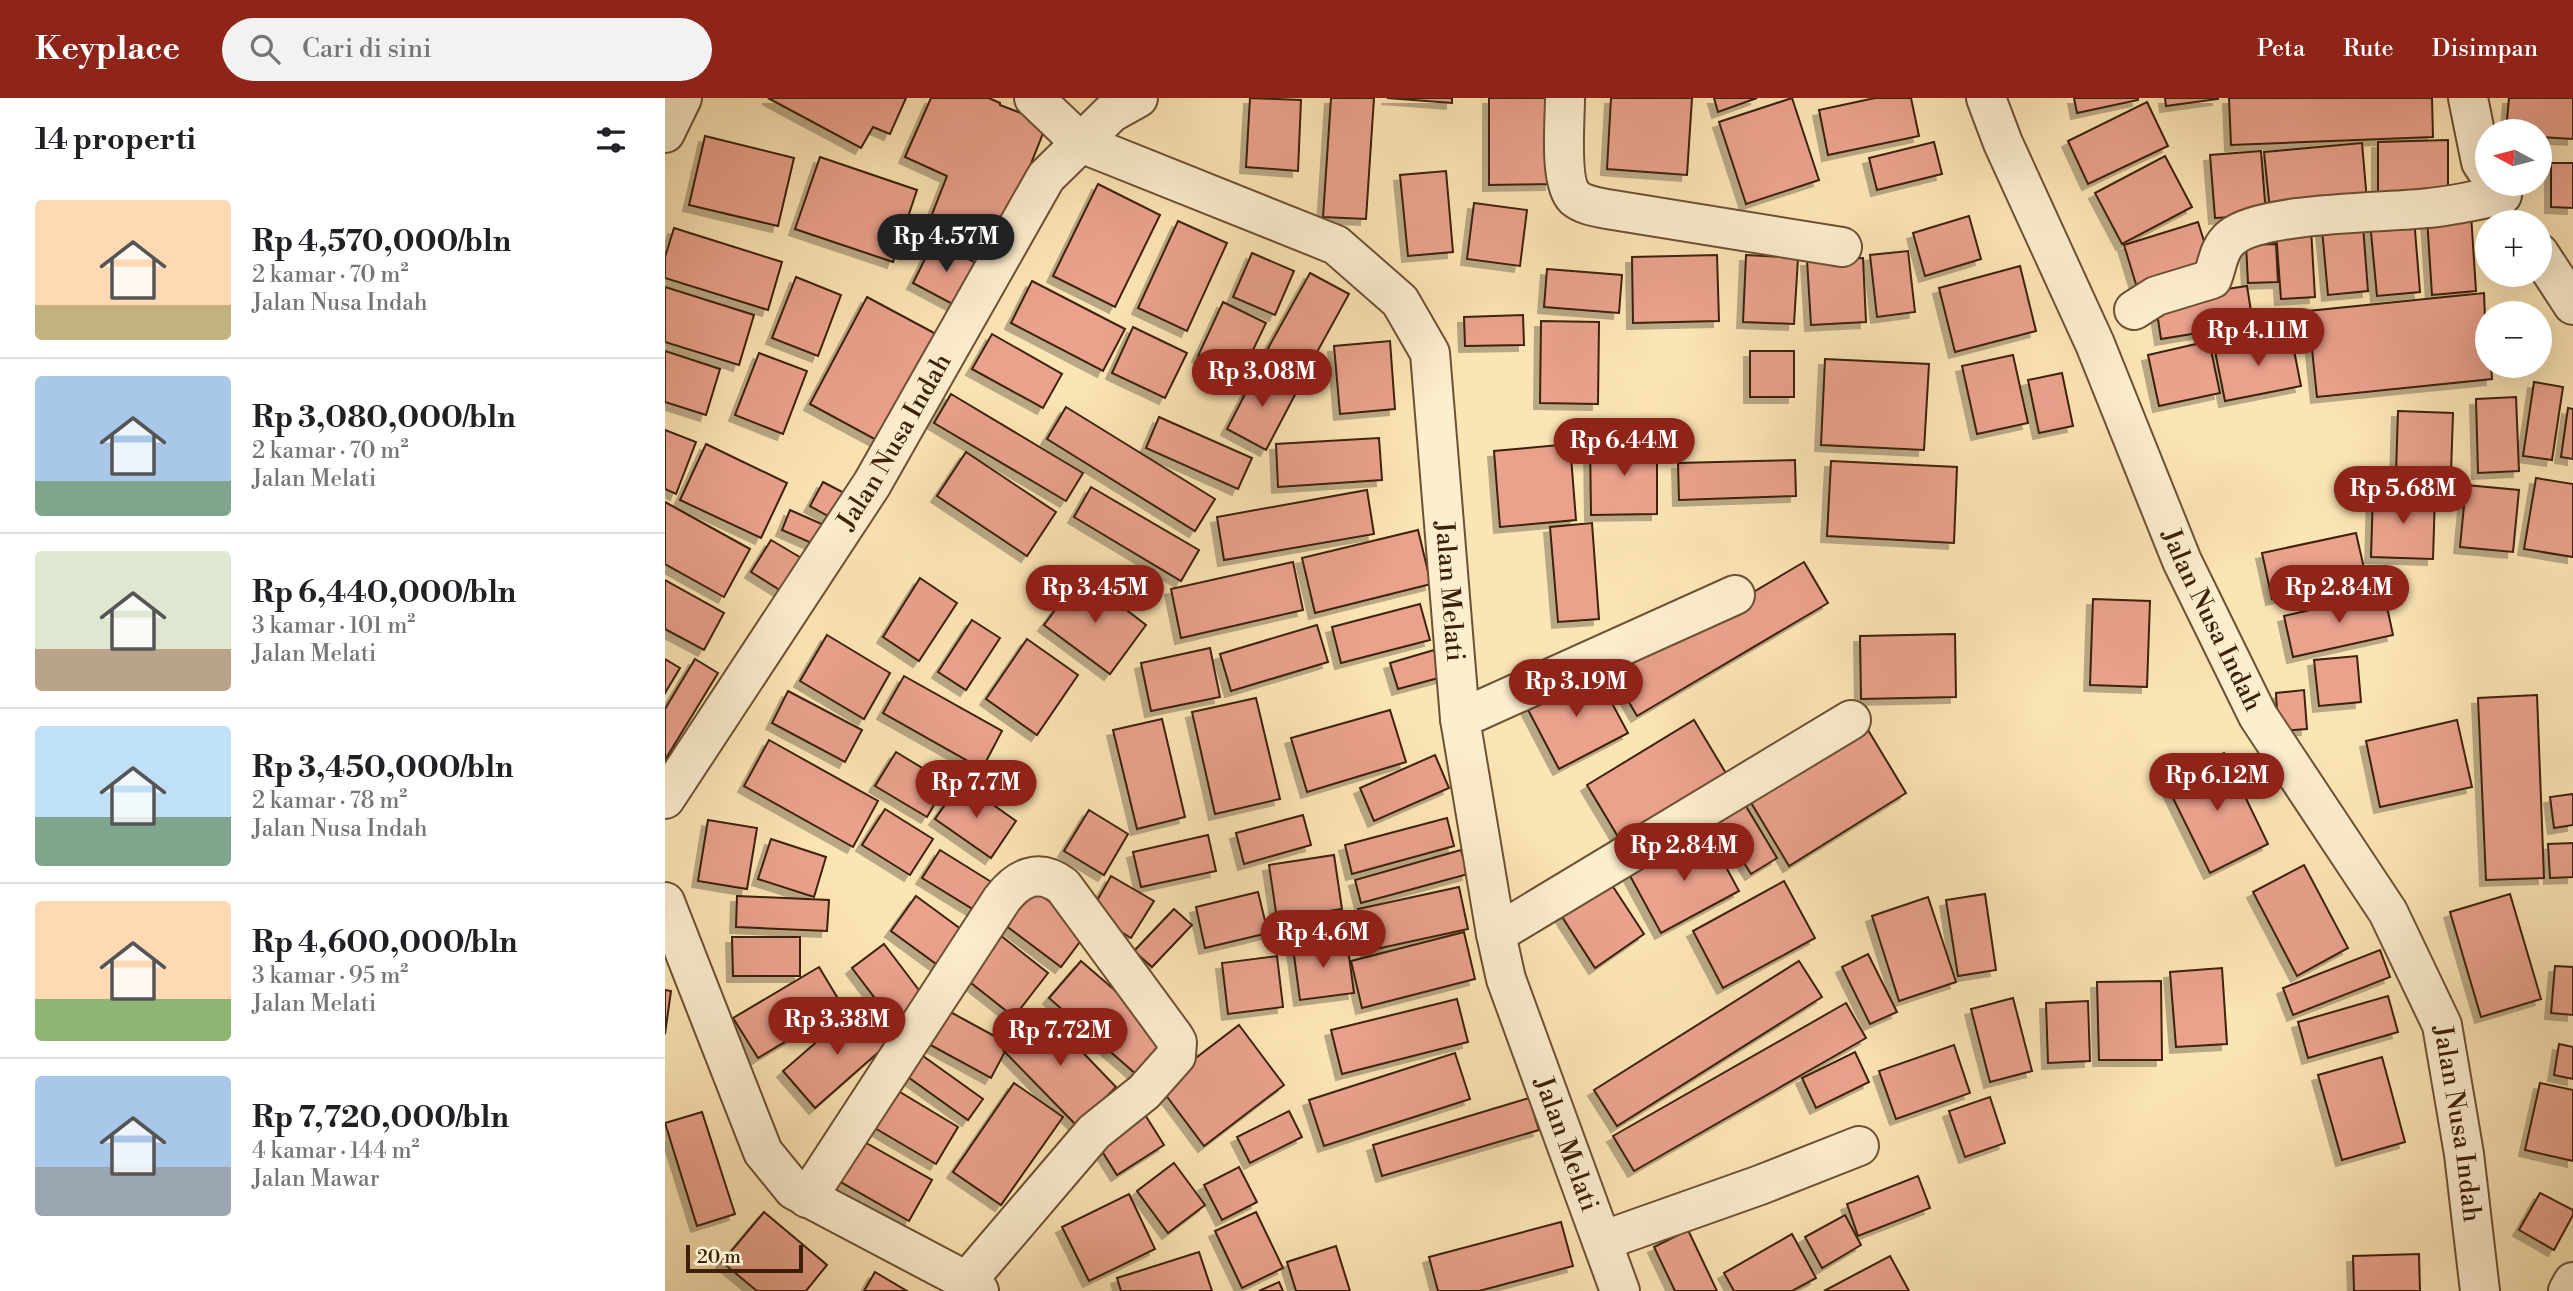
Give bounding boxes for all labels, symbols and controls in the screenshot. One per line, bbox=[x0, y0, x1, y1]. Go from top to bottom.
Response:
search box bbox=[222, 18, 712, 81]
text: Keyplace bbox=[35, 29, 180, 70]
icon: search bbox=[246, 30, 284, 68]
text: Cari di sini bbox=[302, 33, 432, 65]
text: Peta bbox=[2257, 34, 2305, 64]
text: Rute bbox=[2343, 34, 2394, 64]
text: Disimpan bbox=[2432, 34, 2538, 64]
north arrow bbox=[2475, 119, 2551, 196]
map controls bbox=[2475, 119, 2552, 378]
text: 14 properti bbox=[35, 121, 196, 159]
icon: filters bbox=[592, 121, 630, 159]
button: + bbox=[2475, 210, 2552, 287]
pin: Rp 4.57M bbox=[874, 214, 1018, 274]
text: Rp 4,570,000/bln bbox=[252, 223, 511, 261]
text: Rp 4.57M bbox=[893, 223, 999, 251]
icon: home bbox=[91, 228, 175, 312]
text: 2 kamar · 70 m² bbox=[252, 261, 408, 289]
text: Jalan Nusa Indah bbox=[252, 289, 428, 317]
button: − bbox=[2475, 301, 2552, 378]
pin: Rp 4.11M bbox=[2186, 308, 2330, 368]
text: Rp 4.11M bbox=[2207, 317, 2309, 345]
street label: Jalan Nusa Indah bbox=[830, 348, 959, 536]
pin: Rp 3.08M bbox=[1190, 350, 1334, 409]
text: Rp 3.08M bbox=[1208, 358, 1316, 386]
text: Rp 3,080,000/bln bbox=[252, 399, 516, 437]
icon: home bbox=[91, 404, 175, 488]
pin: Rp 6.44M bbox=[1552, 418, 1696, 478]
text: Rp 6.44M bbox=[1570, 427, 1678, 455]
text: 2 kamar · 70 m² bbox=[252, 437, 408, 465]
text: Jalan Melati bbox=[252, 465, 376, 493]
pin: Rp 5.68M bbox=[2331, 466, 2475, 526]
text: Rp 5.68M bbox=[2350, 475, 2456, 503]
street label: Jalan Melati bbox=[1428, 519, 1471, 663]
street label: Jalan Nusa Indah bbox=[2154, 523, 2269, 716]
pin: Rp 3.45M bbox=[1023, 566, 1167, 625]
pin: Rp 2.84M bbox=[2267, 566, 2411, 625]
text: Rp 6,440,000/bln bbox=[252, 574, 516, 612]
text: Rp 3.45M bbox=[1042, 574, 1148, 602]
text: Rp 2.84M bbox=[2285, 574, 2393, 602]
icon: home bbox=[91, 579, 175, 663]
text: 3 kamar · 101 m² bbox=[252, 612, 415, 640]
text: Jalan Melati bbox=[252, 640, 376, 668]
pin: Rp 3.19M bbox=[1504, 660, 1648, 719]
text: Rp 3.19M bbox=[1525, 668, 1627, 696]
text: Rp 3,450,000/bln bbox=[252, 749, 513, 787]
icon: home bbox=[91, 754, 175, 838]
pin: Rp 6.12M bbox=[2145, 754, 2289, 813]
pin: Rp 7.7M bbox=[911, 760, 1041, 820]
text: Rp 6.12M bbox=[2165, 762, 2269, 790]
text: Rp 7.7M bbox=[932, 769, 1020, 797]
text: 2 kamar · 78 m² bbox=[252, 787, 407, 815]
text: Jalan Nusa Indah bbox=[252, 815, 428, 843]
pin: Rp 2.84M bbox=[1612, 824, 1756, 883]
text: Rp 2.84M bbox=[1630, 832, 1738, 860]
pin: Rp 4.6M bbox=[1258, 910, 1388, 970]
text: Rp 4.6M bbox=[1277, 919, 1369, 947]
text: Rp 4,600,000/bln bbox=[252, 924, 517, 962]
icon: home bbox=[91, 929, 175, 1013]
text: 3 kamar · 95 m² bbox=[252, 962, 408, 990]
text: Jalan Melati bbox=[252, 990, 376, 1018]
pin: Rp 3.38M bbox=[765, 998, 909, 1057]
text: Rp 3.38M bbox=[784, 1006, 890, 1034]
pin: Rp 7.72M bbox=[988, 1009, 1132, 1068]
text: Rp 7.72M bbox=[1009, 1017, 1111, 1045]
street label: Jalan Nusa Indah bbox=[2426, 1022, 2488, 1224]
street label: Jalan Melati bbox=[1527, 1072, 1606, 1216]
text: Rp 7,720,000/bln bbox=[252, 1099, 509, 1137]
icon: home bbox=[91, 1104, 175, 1188]
text: 4 kamar · 144 m² bbox=[252, 1137, 420, 1165]
text: Jalan Mawar bbox=[252, 1165, 380, 1193]
scale bar bbox=[686, 1242, 803, 1274]
text: 20 m bbox=[697, 1245, 741, 1269]

